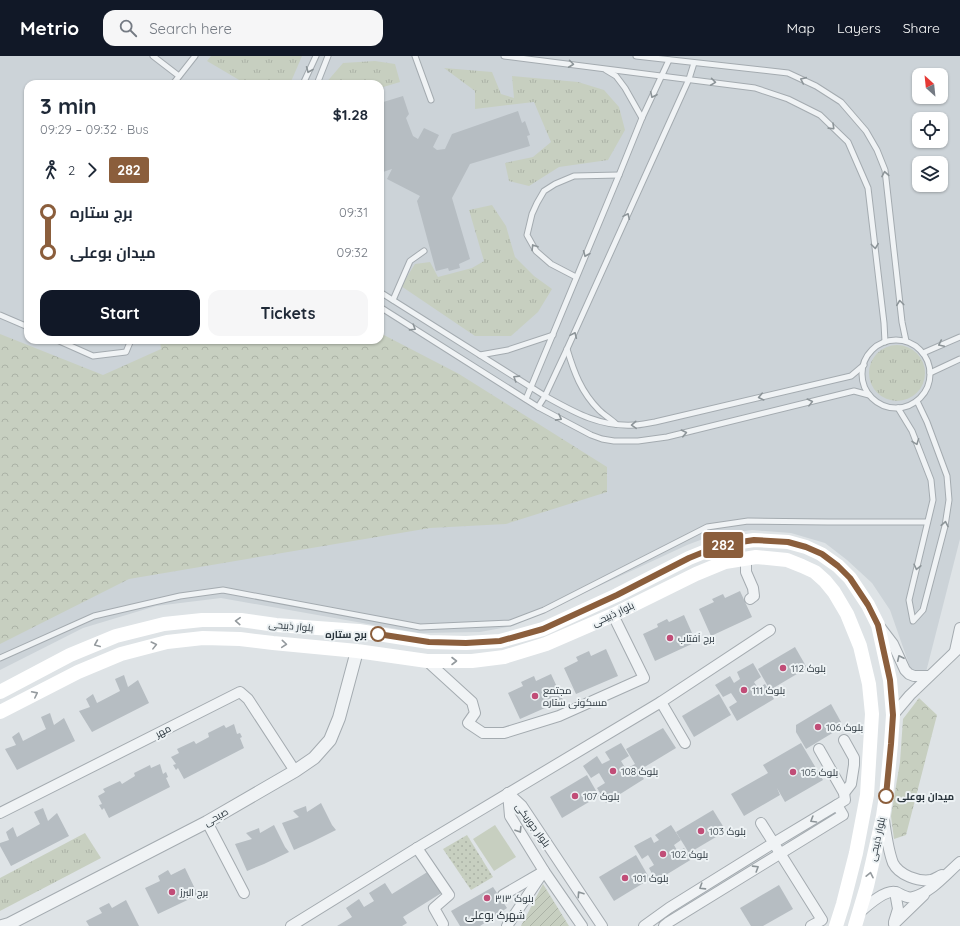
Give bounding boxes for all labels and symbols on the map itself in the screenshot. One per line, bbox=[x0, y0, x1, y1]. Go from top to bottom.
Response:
one-way arrow bbox=[567, 60, 574, 69]
one-way arrow bbox=[306, 66, 314, 73]
north arrow bbox=[912, 68, 948, 104]
one-way arrow bbox=[799, 76, 806, 84]
one-way arrow bbox=[710, 77, 716, 86]
one-way arrow bbox=[649, 91, 657, 98]
one-way arrow bbox=[827, 122, 835, 130]
one-way arrow bbox=[881, 171, 889, 177]
one-way arrow bbox=[622, 213, 630, 220]
one-way arrow bbox=[870, 243, 879, 249]
one-way arrow bbox=[532, 244, 539, 251]
one-way arrow bbox=[583, 249, 591, 257]
one-way arrow bbox=[896, 300, 905, 306]
one-way arrow bbox=[409, 323, 416, 331]
one-way arrow bbox=[569, 331, 577, 339]
one-way arrow bbox=[938, 339, 946, 347]
one-way arrow bbox=[513, 375, 520, 383]
one-way arrow bbox=[758, 392, 765, 401]
one-way arrow bbox=[806, 398, 813, 407]
one-way arrow bbox=[555, 414, 563, 421]
one-way arrow bbox=[631, 420, 637, 429]
one-way arrow bbox=[680, 429, 687, 437]
one-way arrow bbox=[912, 439, 920, 446]
one-way arrow bbox=[940, 520, 949, 527]
line badge: 282 bbox=[700, 532, 746, 558]
one-way arrow bbox=[913, 564, 921, 571]
street label: بلوار ذبیحی bbox=[590, 599, 636, 629]
one-way arrow bbox=[235, 616, 241, 625]
street label: بلوار ذبیحی bbox=[268, 618, 314, 634]
marker: برج ستاره bbox=[370, 626, 386, 642]
place label: برج ستاره bbox=[325, 628, 367, 642]
place label: برج آفتاب bbox=[678, 632, 715, 645]
marker: برج آفتاب bbox=[665, 633, 675, 643]
one-way arrow bbox=[94, 639, 101, 647]
one-way arrow bbox=[281, 640, 287, 649]
one-way arrow bbox=[151, 642, 158, 650]
one-way arrow bbox=[897, 655, 905, 663]
one-way arrow bbox=[451, 657, 457, 665]
place label: بلوک 112 bbox=[791, 662, 826, 675]
marker: بلوک 112 bbox=[778, 663, 788, 673]
place label: مجتمع مسکونی ستاره bbox=[543, 684, 607, 709]
place label: بلوک 111 bbox=[752, 684, 785, 697]
marker: بلوک 111 bbox=[739, 685, 749, 695]
one-way arrow bbox=[30, 691, 38, 699]
marker: مجتمع مسکونی ستاره bbox=[530, 691, 540, 701]
place label: بلوک 106 bbox=[826, 721, 863, 734]
street label: مهر bbox=[152, 722, 173, 741]
marker: بلوک 106 bbox=[813, 722, 823, 732]
place label: بلوک 108 bbox=[621, 765, 658, 778]
marker: بلوک 108 bbox=[608, 766, 618, 776]
place label: بلوک 105 bbox=[801, 766, 838, 779]
marker: بلوک 105 bbox=[788, 767, 798, 777]
marker: میدان بوعلی bbox=[878, 788, 894, 804]
place label: بلوک 107 bbox=[583, 790, 619, 803]
place label: میدان بوعلی bbox=[897, 790, 954, 803]
marker: بلوک 107 bbox=[570, 791, 580, 801]
street label: بلوار جوریکی bbox=[513, 800, 553, 850]
street label: صبحی bbox=[201, 805, 231, 829]
one-way arrow bbox=[810, 815, 817, 822]
street label: بلوار ذبیحی bbox=[866, 816, 888, 862]
place label: بلوک 103 bbox=[709, 825, 746, 838]
one-way arrow bbox=[514, 826, 522, 833]
marker: بلوک 103 bbox=[696, 826, 706, 836]
place label: بلوک 102 bbox=[671, 848, 708, 861]
marker: بلوک 102 bbox=[658, 849, 668, 859]
one-way arrow bbox=[752, 865, 759, 872]
place label: بلوک 101 bbox=[633, 872, 668, 885]
one-way arrow bbox=[865, 872, 873, 878]
marker: بلوک 101 bbox=[620, 873, 630, 883]
one-way arrow bbox=[699, 883, 706, 890]
place label: برج البرز bbox=[179, 886, 208, 899]
marker: برج البرز bbox=[167, 887, 177, 897]
one-way arrow bbox=[578, 891, 585, 898]
place label: بلوک ۳۱۳ bbox=[495, 892, 534, 905]
marker: بلوک ۳۱۳ bbox=[482, 893, 492, 903]
district label: شهرک بوعلی bbox=[465, 908, 525, 922]

